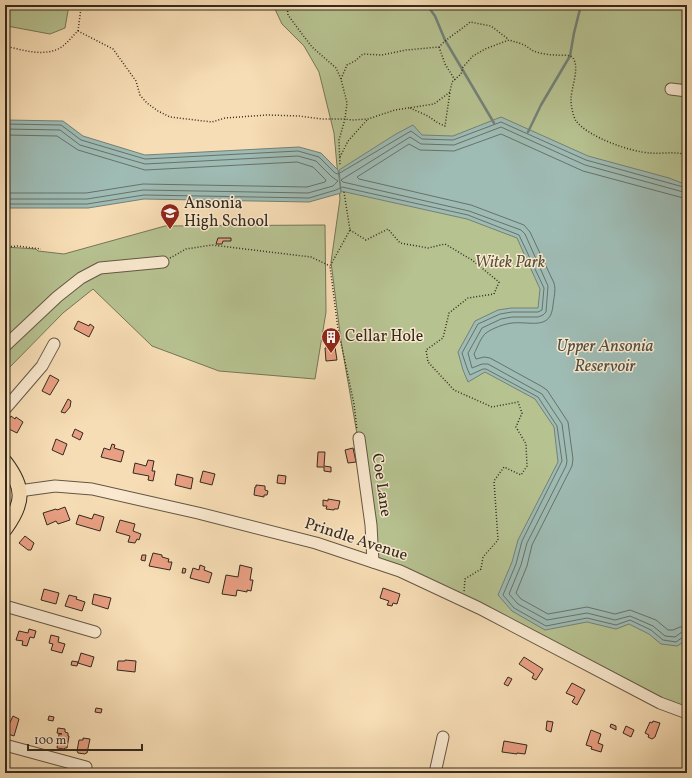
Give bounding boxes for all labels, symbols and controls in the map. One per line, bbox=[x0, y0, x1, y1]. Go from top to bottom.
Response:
place label: Ansonia High School bbox=[184, 193, 269, 233]
school or university icon: Ansonia High School bbox=[159, 202, 181, 230]
park label: Witek Park bbox=[475, 252, 546, 274]
building icon: Cellar Hole bbox=[320, 326, 342, 354]
place label: Cellar Hole bbox=[345, 326, 423, 348]
water label: Upper Ansonia Reservoir bbox=[556, 335, 654, 378]
street label: Coe Lane bbox=[366, 452, 396, 518]
street label: Prindle Avenue bbox=[302, 513, 410, 567]
scale bar bbox=[28, 726, 142, 752]
text: 100 m bbox=[34, 733, 67, 749]

